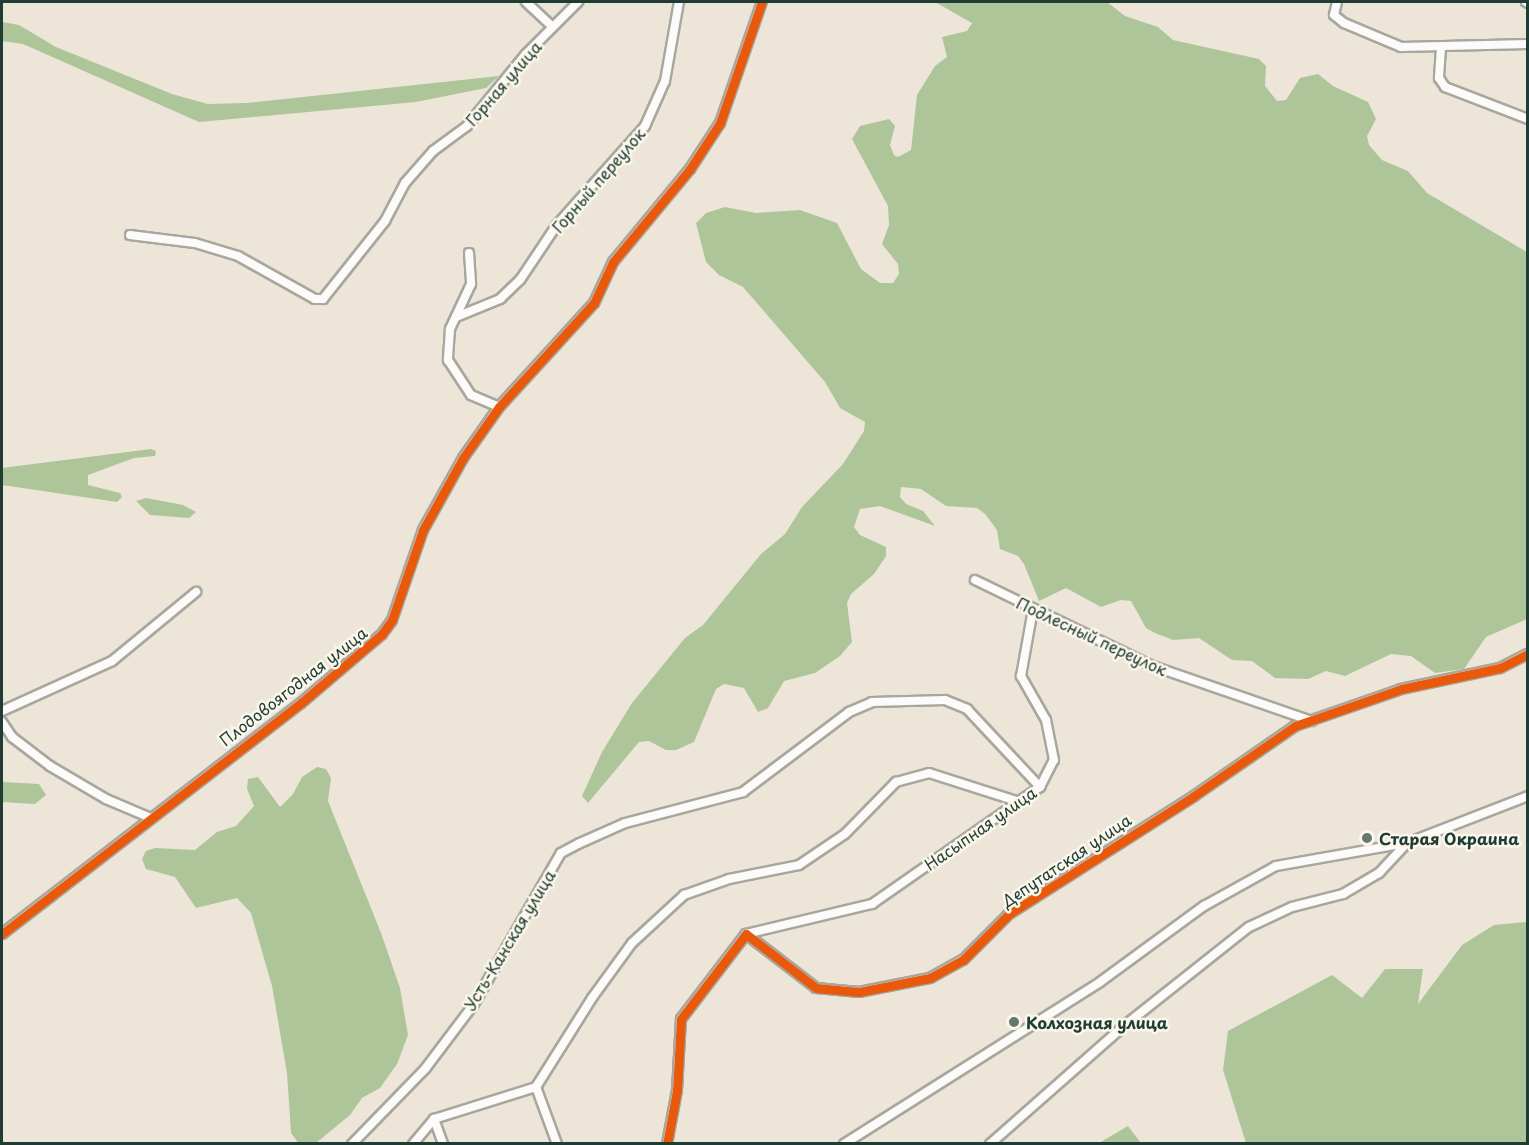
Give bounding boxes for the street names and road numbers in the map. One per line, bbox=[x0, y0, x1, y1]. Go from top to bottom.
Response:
street label: Горная улица bbox=[461, 36, 545, 130]
street label: Горный переулок bbox=[547, 124, 649, 236]
street label: Подлесный переулок bbox=[1014, 593, 1170, 679]
street label: Плодовоягодная улица bbox=[215, 622, 371, 750]
street label: Насыпная улица bbox=[920, 782, 1040, 874]
street label: Депутатская улица bbox=[997, 809, 1135, 911]
street label: Усть-Канская улица bbox=[459, 866, 559, 1014]

